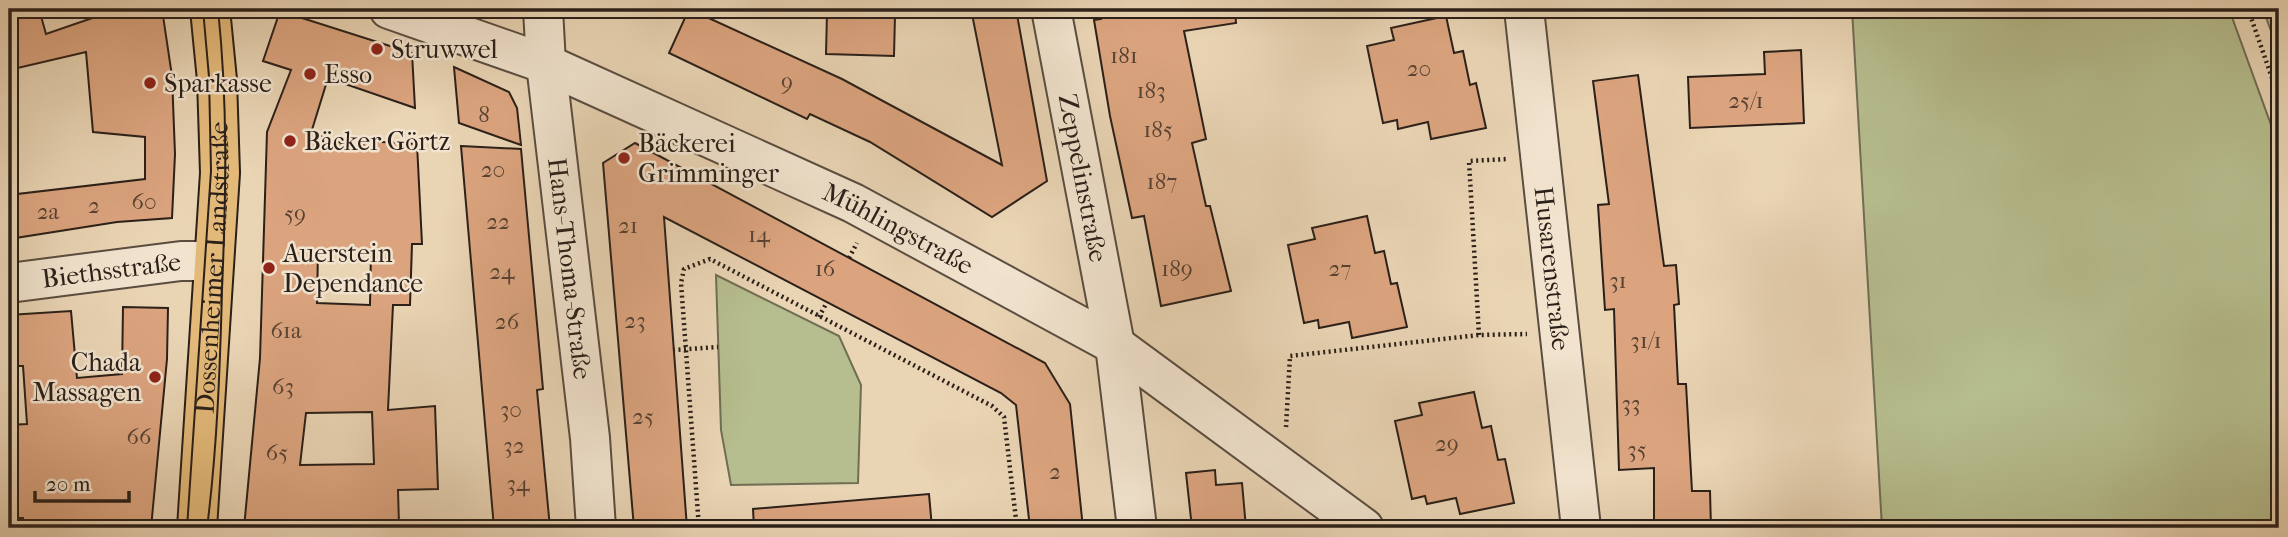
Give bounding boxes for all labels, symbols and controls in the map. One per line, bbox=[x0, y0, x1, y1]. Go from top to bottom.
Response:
place label: Struwwel bbox=[391, 34, 498, 65]
marker: Struwwel bbox=[369, 41, 385, 57]
house number: 181 bbox=[1110, 42, 1138, 69]
house number: 20 bbox=[1407, 55, 1431, 82]
place label: Esso bbox=[324, 59, 372, 90]
marker: Esso bbox=[302, 66, 318, 82]
place label: Sparkasse bbox=[164, 68, 272, 99]
house number: 9 bbox=[781, 68, 793, 95]
marker: Sparkasse bbox=[142, 75, 158, 91]
house number: 183 bbox=[1136, 77, 1166, 104]
house number: 25/1 bbox=[1728, 87, 1764, 114]
street label: Zeppelinstraße bbox=[1052, 91, 1114, 265]
house number: 8 bbox=[478, 101, 490, 128]
house number: 185 bbox=[1143, 116, 1173, 143]
street label: Dossenheimer Landstraße bbox=[189, 121, 236, 414]
place label: Bäcker Görtz bbox=[304, 126, 450, 157]
place label: Bäckerei Grimminger bbox=[638, 128, 779, 189]
marker: Bäcker Görtz bbox=[282, 133, 298, 149]
marker: Bäckerei Grimminger bbox=[616, 150, 632, 166]
house number: 20 bbox=[481, 156, 505, 183]
street label: Hans-Thoma-Straße bbox=[541, 156, 598, 381]
house number: 187 bbox=[1147, 168, 1177, 195]
street label: Mühlingstraße bbox=[818, 176, 979, 281]
street label: Husarenstraße bbox=[1528, 185, 1576, 352]
house number: 60 bbox=[131, 188, 157, 215]
house number: 2 bbox=[88, 192, 100, 219]
house number: 2a bbox=[37, 198, 60, 225]
house number: 59 bbox=[284, 200, 306, 227]
house number: 22 bbox=[486, 208, 510, 235]
house number: 21 bbox=[618, 212, 638, 239]
house number: 14 bbox=[748, 221, 771, 248]
place label: Auerstein Dependance bbox=[282, 238, 423, 299]
street label: Biethsstraße bbox=[40, 246, 183, 295]
house number: 16 bbox=[815, 255, 836, 282]
house number: 189 bbox=[1161, 255, 1193, 282]
house number: 27 bbox=[1329, 255, 1351, 282]
house number: 24 bbox=[489, 258, 516, 285]
marker: Auerstein Dependance bbox=[261, 260, 277, 276]
house number: 31 bbox=[1609, 267, 1627, 294]
house number: 23 bbox=[624, 307, 646, 334]
house number: 26 bbox=[495, 308, 520, 335]
house number: 61a bbox=[270, 317, 302, 344]
house number: 31/1 bbox=[1630, 327, 1662, 354]
place label: Chada Massagen bbox=[32, 347, 142, 408]
marker: Chada Massagen bbox=[147, 369, 163, 385]
house number: 63 bbox=[272, 373, 294, 400]
house number: 33 bbox=[1622, 390, 1640, 417]
house number: 30 bbox=[500, 396, 522, 423]
house number: 25 bbox=[632, 403, 654, 430]
house number: 66 bbox=[127, 423, 152, 450]
house number: 29 bbox=[1435, 430, 1459, 457]
house number: 32 bbox=[503, 432, 525, 459]
house number: 35 bbox=[1627, 436, 1647, 463]
house number: 65 bbox=[266, 439, 288, 466]
house number: 2 bbox=[1049, 458, 1061, 485]
scale bar bbox=[35, 460, 130, 504]
house number: 34 bbox=[506, 470, 531, 497]
text: 20 m bbox=[46, 472, 91, 496]

